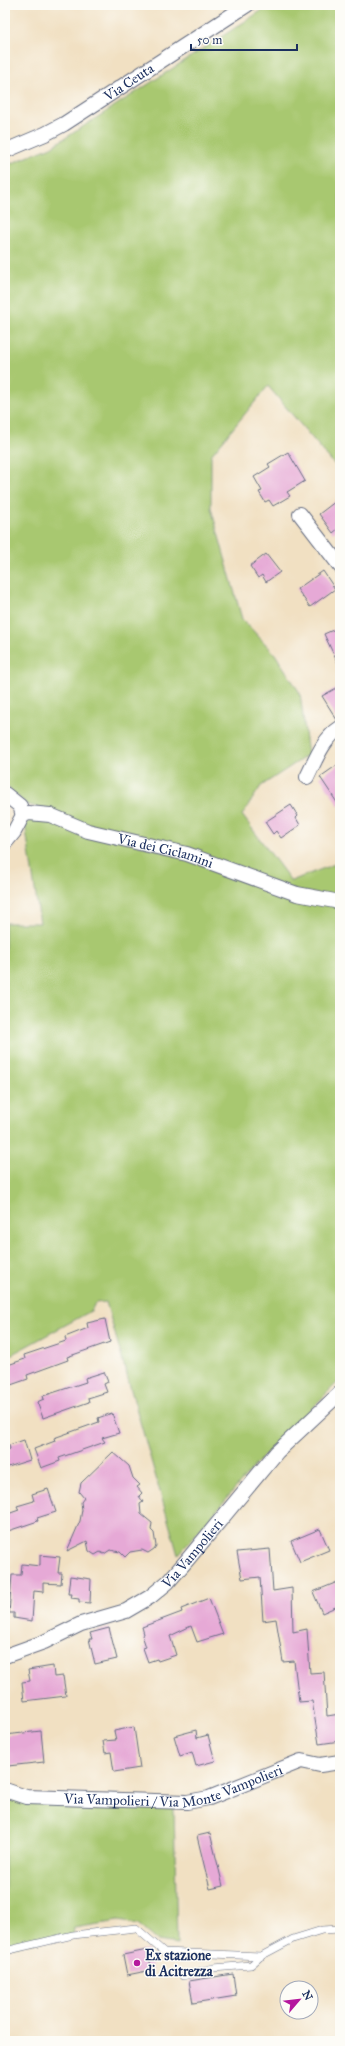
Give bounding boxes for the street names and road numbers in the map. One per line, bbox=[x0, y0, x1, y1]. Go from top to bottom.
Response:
street label: Via Ceuta bbox=[100, 59, 157, 105]
street label: Via dei Ciclamini bbox=[115, 829, 216, 871]
street label: Via Vampolieri bbox=[158, 1515, 226, 1593]
street label: Via Vampolieri / Via Monte Vampolieri bbox=[63, 1761, 285, 1811]

